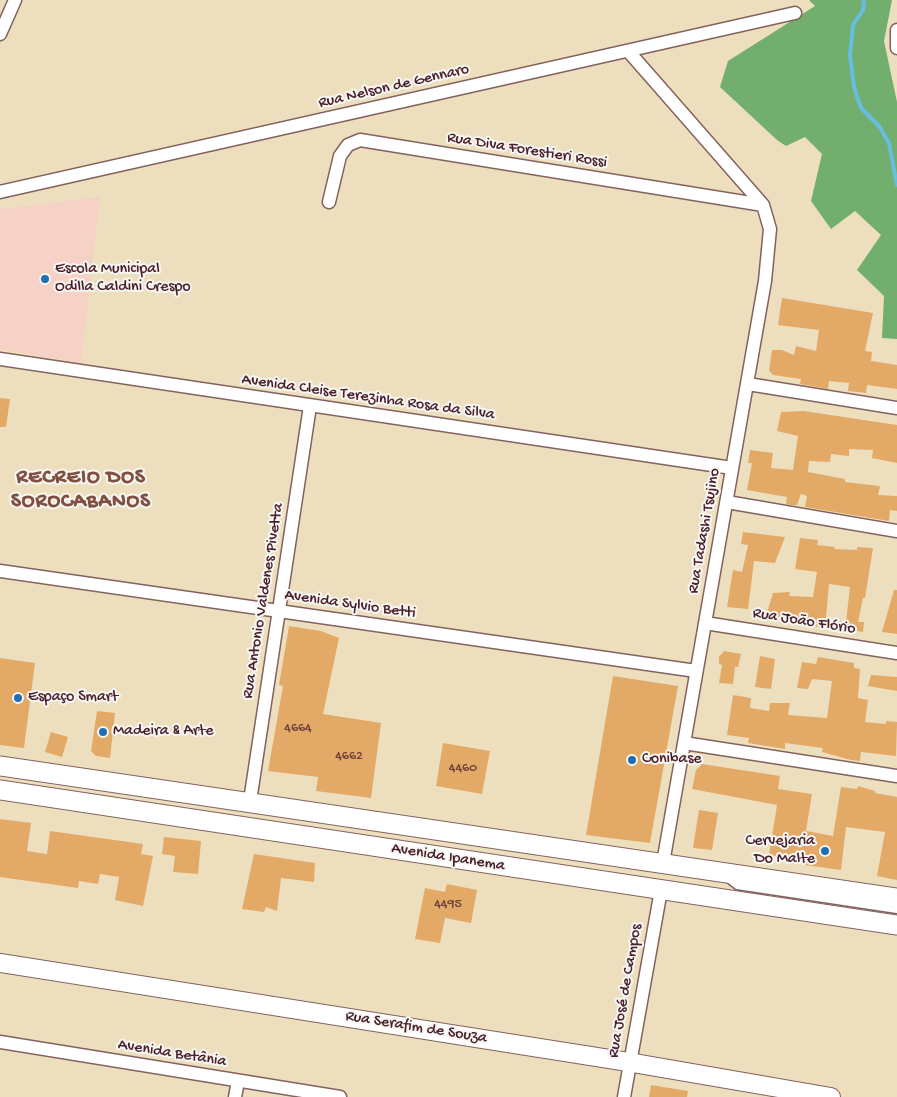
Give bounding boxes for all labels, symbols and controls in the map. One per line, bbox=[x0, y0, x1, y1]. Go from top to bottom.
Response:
street label: Rua Nelson de Gennaro bbox=[317, 60, 471, 114]
street label: Rua Diva Forestieri Rossi bbox=[446, 129, 608, 173]
place label: Escola Municipal Odilla Caldini Crespo bbox=[55, 260, 191, 298]
marker: Escola Municipal Odilla Caldini Crespo bbox=[39, 273, 51, 285]
street label: Avenida Cleise Terezinha Rosa da Silva bbox=[240, 371, 496, 425]
district label: RECREIO DOS SOROCABANOS bbox=[10, 466, 152, 516]
street label: Rua Tadashi Tsujino bbox=[685, 467, 725, 595]
street label: Rua Antonio Valdenes Pivetta bbox=[239, 502, 289, 700]
street label: Avenida Sylvio Betti bbox=[283, 586, 417, 624]
street label: Rua João Flório bbox=[751, 604, 857, 640]
place label: Espaço Smart bbox=[28, 688, 118, 708]
marker: Espaço Smart bbox=[12, 692, 24, 704]
house number: 4664 bbox=[284, 721, 312, 737]
place label: Madeira & Arte bbox=[113, 722, 213, 742]
marker: Madeira & Arte bbox=[97, 726, 109, 738]
house number: 4662 bbox=[335, 749, 363, 765]
place label: Conibase bbox=[642, 750, 702, 770]
marker: Conibase bbox=[626, 754, 638, 766]
house number: 4460 bbox=[449, 761, 477, 777]
place label: Cervejaria Do Malte bbox=[746, 832, 815, 870]
street label: Avenida Ipanema bbox=[390, 840, 506, 876]
marker: Cervejaria Do Malte bbox=[819, 845, 831, 857]
house number: 4495 bbox=[434, 897, 462, 913]
street label: Rua José de Campos bbox=[605, 923, 647, 1059]
street label: Rua Serafim de Souza bbox=[344, 1007, 488, 1049]
street label: Avenida Betânia bbox=[116, 1036, 228, 1072]

